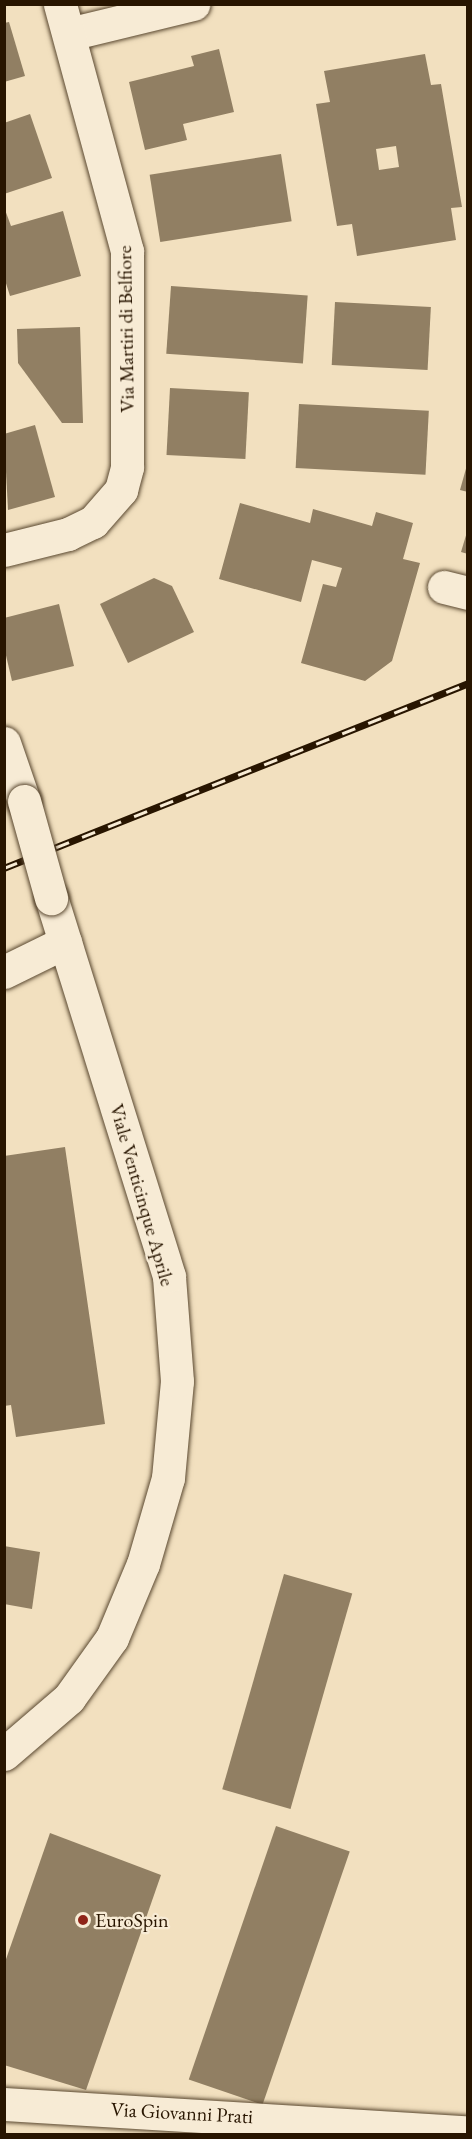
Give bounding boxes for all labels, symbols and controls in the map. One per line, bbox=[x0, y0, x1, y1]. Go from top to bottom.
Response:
street label: Via Martiri di Belfiore bbox=[113, 245, 139, 413]
street label: Viale Venticinque Aprile bbox=[105, 1101, 179, 1289]
place label: EuroSpin bbox=[95, 1908, 169, 1932]
marker: EuroSpin bbox=[76, 1913, 90, 1927]
street label: Via Giovanni Prati bbox=[110, 2097, 254, 2129]

